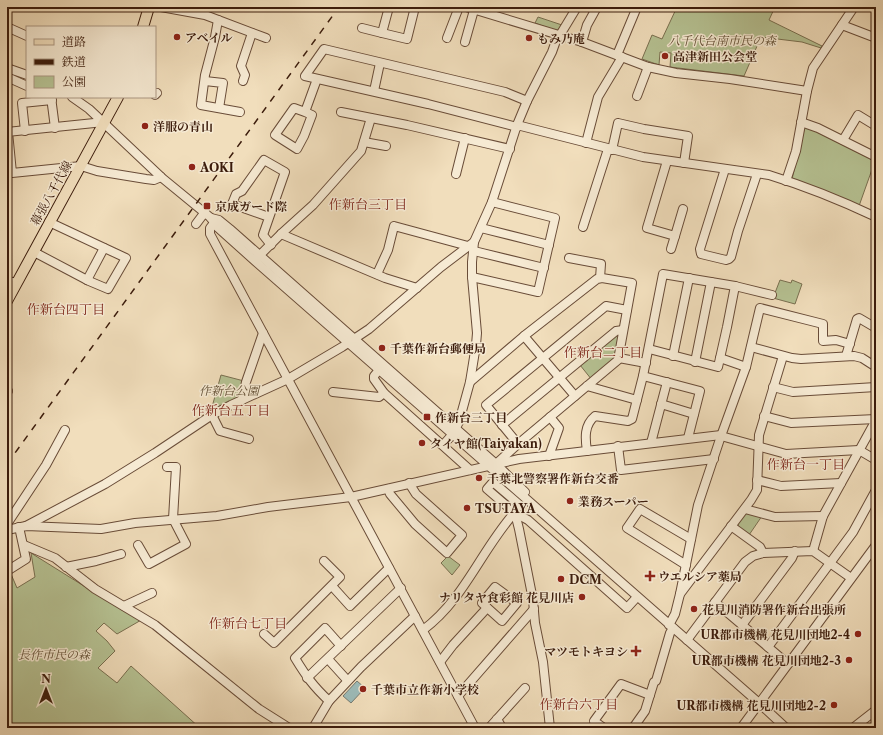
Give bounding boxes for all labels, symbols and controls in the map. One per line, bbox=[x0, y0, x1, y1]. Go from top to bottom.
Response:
legend bbox=[26, 26, 156, 98]
place label: アベイル bbox=[185, 30, 233, 45]
place label: もみ乃庵 bbox=[537, 31, 585, 46]
marker: アベイル bbox=[172, 32, 182, 42]
marker: もみ乃庵 bbox=[524, 33, 534, 43]
park label: 八千代台南市民の森 bbox=[668, 33, 778, 48]
text: 道路 bbox=[62, 34, 86, 49]
place label: 高津新田公会堂 bbox=[673, 49, 757, 64]
marker: 高津新田公会堂 bbox=[660, 51, 670, 61]
text: 鉄道 bbox=[61, 54, 86, 69]
text: 公園 bbox=[62, 74, 86, 89]
place label: 洋服の青山 bbox=[153, 119, 213, 134]
marker: 洋服の青山 bbox=[140, 121, 150, 131]
street label: 幕張八千代線 bbox=[27, 158, 75, 228]
place label: AOKI bbox=[199, 160, 234, 175]
marker: AOKI bbox=[187, 162, 197, 172]
district label: 作新台三丁目 bbox=[329, 196, 407, 212]
place label: 京成ガード際 bbox=[215, 199, 287, 214]
marker: 京成ガード際 bbox=[202, 201, 212, 211]
district label: 作新台四丁目 bbox=[27, 301, 105, 317]
place label: 千葉作新台郵便局 bbox=[390, 341, 486, 356]
marker: 千葉作新台郵便局 bbox=[377, 343, 387, 353]
district label: 作新台二丁目 bbox=[564, 344, 642, 360]
park label: 作新台公園 bbox=[199, 383, 261, 398]
district label: 作新台五丁目 bbox=[192, 402, 270, 418]
place label: 作新台三丁目 bbox=[435, 410, 507, 425]
marker: 作新台三丁目 bbox=[422, 412, 432, 422]
place label: タイヤ館(Taiyakan) bbox=[430, 436, 542, 451]
marker: タイヤ館(Taiyakan) bbox=[417, 438, 427, 448]
district label: 作新台一丁目 bbox=[767, 456, 845, 472]
place label: 千葉北警察署作新台交番 bbox=[487, 471, 619, 486]
marker: 千葉北警察署作新台交番 bbox=[474, 473, 484, 483]
place label: 業務スーパー bbox=[578, 494, 649, 509]
marker: 業務スーパー bbox=[565, 496, 575, 506]
place label: TSUTAYA bbox=[475, 501, 536, 516]
marker: TSUTAYA bbox=[462, 503, 472, 513]
place label: ウエルシア薬局 bbox=[658, 569, 742, 584]
marker: ウエルシア薬局 bbox=[645, 571, 655, 581]
place label: DCM bbox=[569, 572, 602, 587]
marker: DCM bbox=[556, 574, 566, 584]
place label: ナリタヤ食彩館 花見川店 bbox=[439, 590, 574, 605]
marker: ナリタヤ食彩館 花見川店 bbox=[577, 592, 587, 602]
place label: 花見川消防署作新台出張所 bbox=[702, 602, 846, 617]
marker: 花見川消防署作新台出張所 bbox=[689, 604, 699, 614]
district label: 作新台七丁目 bbox=[209, 615, 287, 631]
place label: UR都市機構 花見川団地2-4 bbox=[701, 627, 850, 642]
marker: UR都市機構 花見川団地2-4 bbox=[853, 629, 863, 639]
place label: マツモトキヨシ bbox=[544, 644, 628, 659]
marker: マツモトキヨシ bbox=[631, 646, 641, 656]
park label: 長作市民の森 bbox=[18, 647, 92, 662]
place label: UR都市機構 花見川団地2-3 bbox=[692, 653, 841, 668]
marker: UR都市機構 花見川団地2-3 bbox=[844, 655, 854, 665]
north arrow bbox=[26, 669, 66, 709]
text: N bbox=[41, 672, 51, 686]
place label: 千葉市立作新小学校 bbox=[371, 682, 479, 697]
marker: 千葉市立作新小学校 bbox=[358, 684, 368, 694]
district label: 作新台六丁目 bbox=[540, 696, 618, 712]
place label: UR都市機構 花見川団地2-2 bbox=[677, 698, 826, 713]
marker: UR都市機構 花見川団地2-2 bbox=[829, 700, 839, 710]

